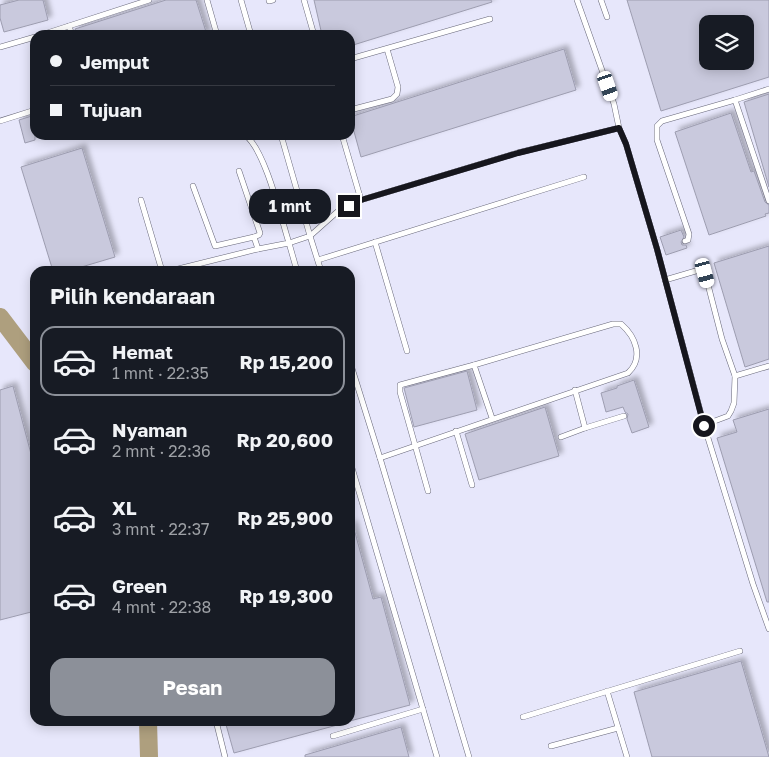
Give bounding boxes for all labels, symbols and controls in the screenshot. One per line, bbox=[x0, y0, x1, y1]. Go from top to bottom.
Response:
map controls bbox=[699, 15, 754, 70]
button: layers bbox=[699, 15, 754, 70]
text: Jemput bbox=[80, 50, 149, 73]
car bbox=[596, 69, 619, 103]
text: Tujuan bbox=[80, 98, 142, 121]
callout: 1 mnt bbox=[249, 188, 332, 224]
route end bbox=[338, 195, 360, 217]
text: 1 mnt bbox=[269, 196, 311, 216]
car bbox=[693, 257, 716, 289]
text: Pilih kendaraan bbox=[50, 282, 215, 309]
icon: car bbox=[52, 339, 97, 384]
text: Hemat bbox=[112, 340, 173, 363]
text: Rp 15,200 bbox=[240, 350, 333, 373]
text: 1 mnt · 22:35 bbox=[112, 363, 209, 383]
route start bbox=[693, 415, 715, 437]
icon: car bbox=[52, 417, 97, 462]
text: Nyaman bbox=[112, 418, 187, 441]
text: Rp 20,600 bbox=[237, 428, 333, 451]
text: 2 mnt · 22:36 bbox=[112, 441, 211, 461]
icon: car bbox=[52, 495, 97, 540]
text: XL bbox=[112, 496, 137, 519]
text: Rp 25,900 bbox=[237, 506, 333, 529]
text: 3 mnt · 22:37 bbox=[112, 519, 210, 539]
icon: car bbox=[52, 573, 97, 618]
text: Green bbox=[112, 574, 167, 597]
text: Rp 19,300 bbox=[239, 584, 333, 607]
text: 4 mnt · 22:38 bbox=[112, 597, 211, 617]
button: Pesan bbox=[50, 658, 335, 716]

